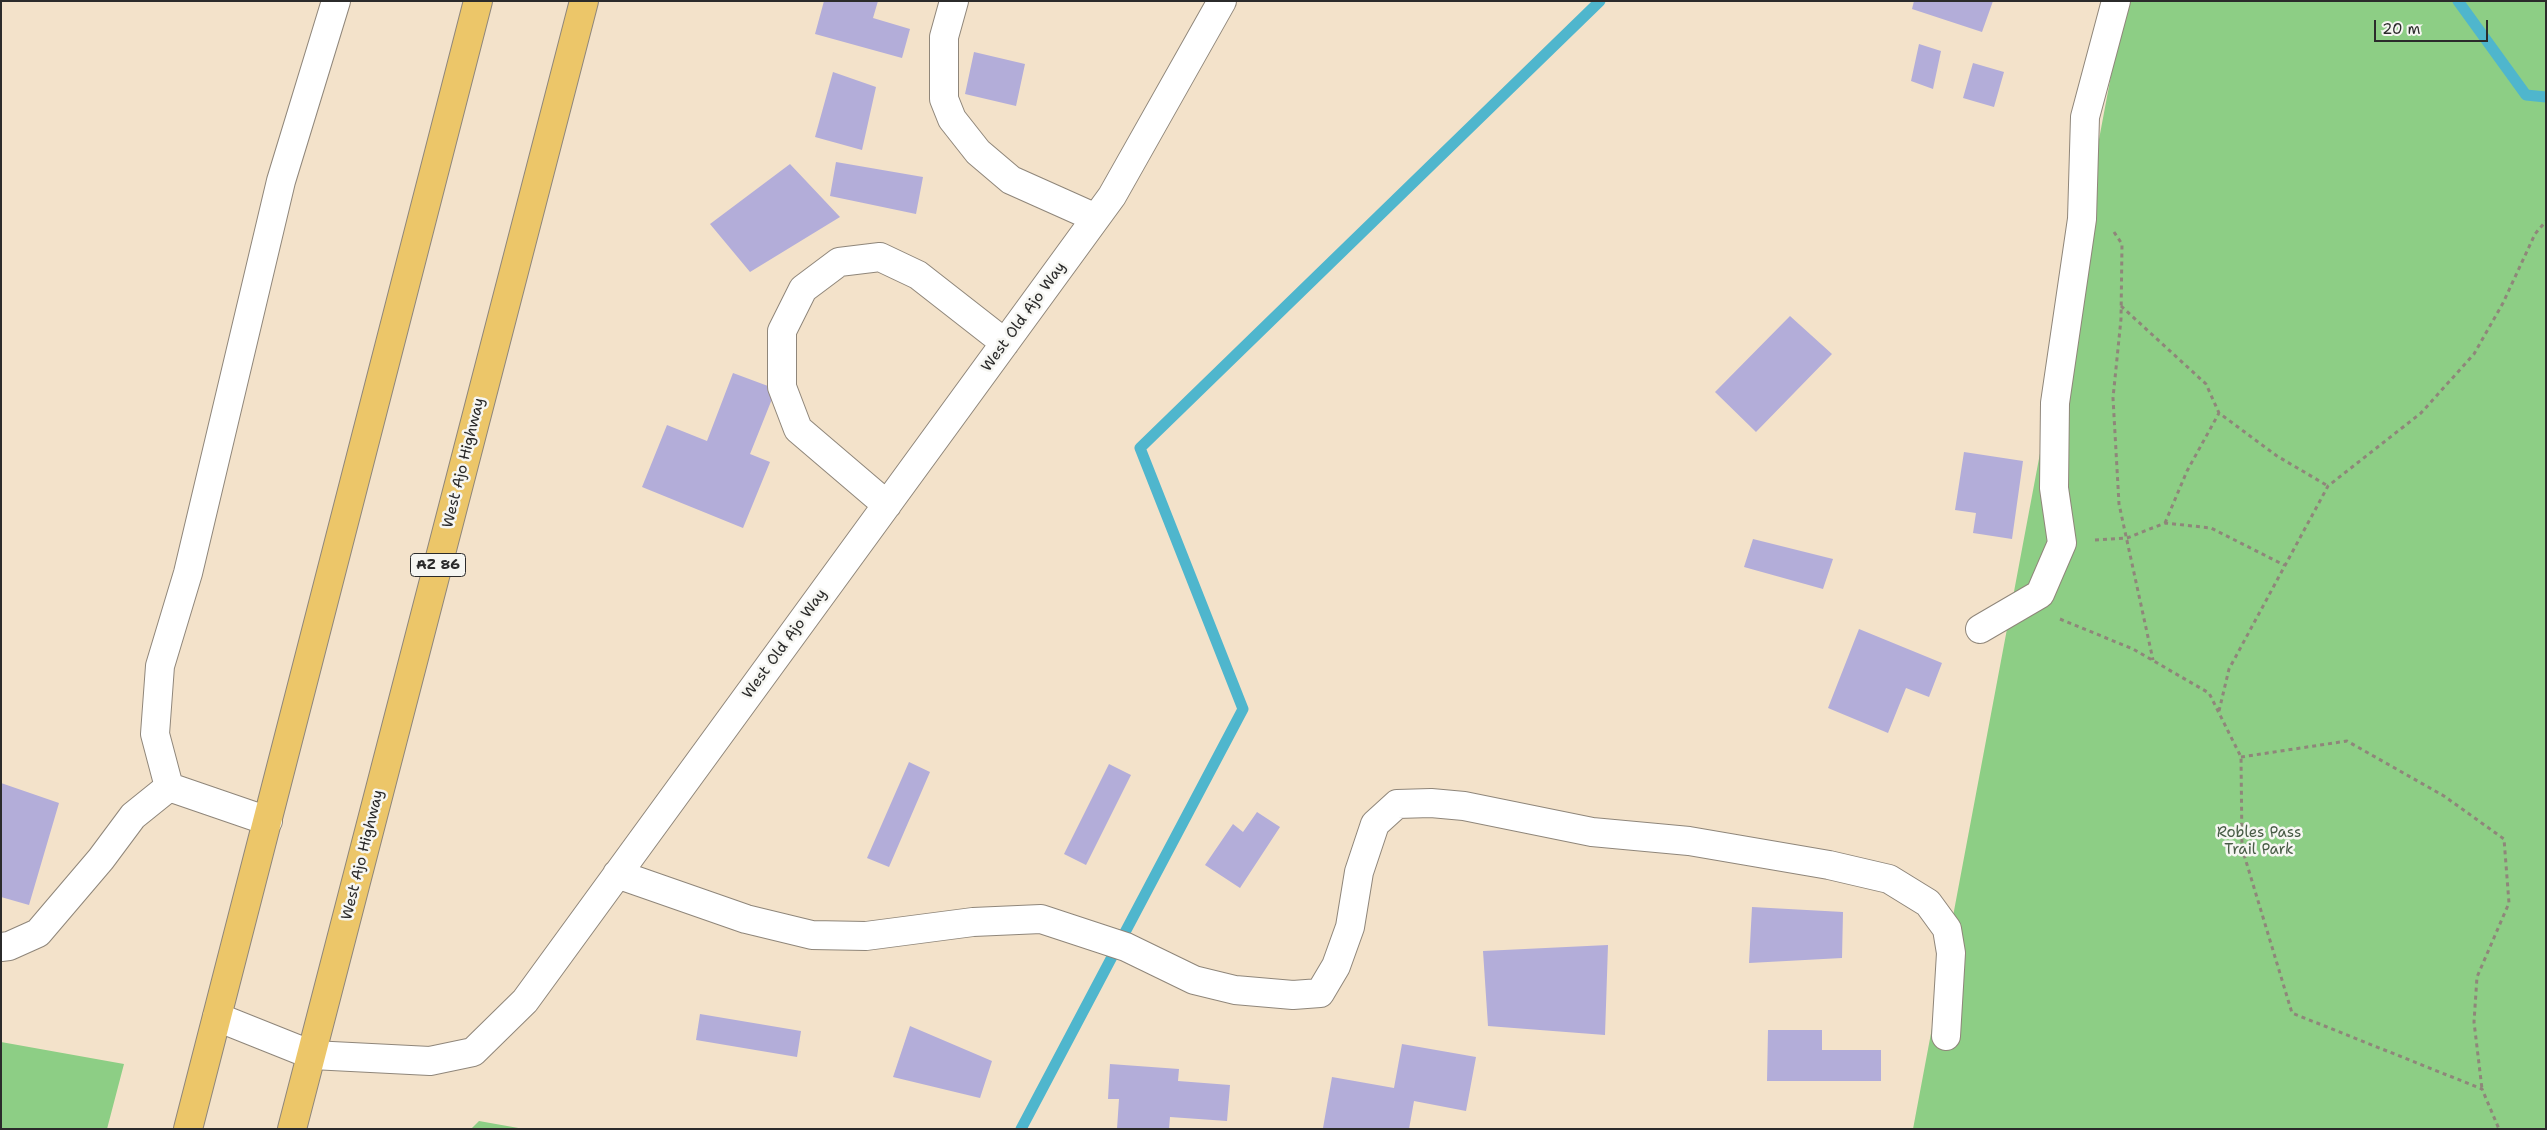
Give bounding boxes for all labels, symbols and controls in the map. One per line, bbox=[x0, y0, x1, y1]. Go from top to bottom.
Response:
scale bar bbox=[2377, 10, 2491, 42]
text: 20 m bbox=[2382, 19, 2421, 39]
street label: West Old Ajo Way bbox=[978, 259, 1070, 375]
street label: West Ajo Highway bbox=[439, 396, 489, 530]
road number: AZ 86 bbox=[410, 554, 466, 576]
street label: West Old Ajo Way bbox=[739, 586, 831, 702]
street label: West Ajo Highway bbox=[338, 788, 388, 922]
park label: Robles Pass Trail Park bbox=[2217, 824, 2301, 859]

